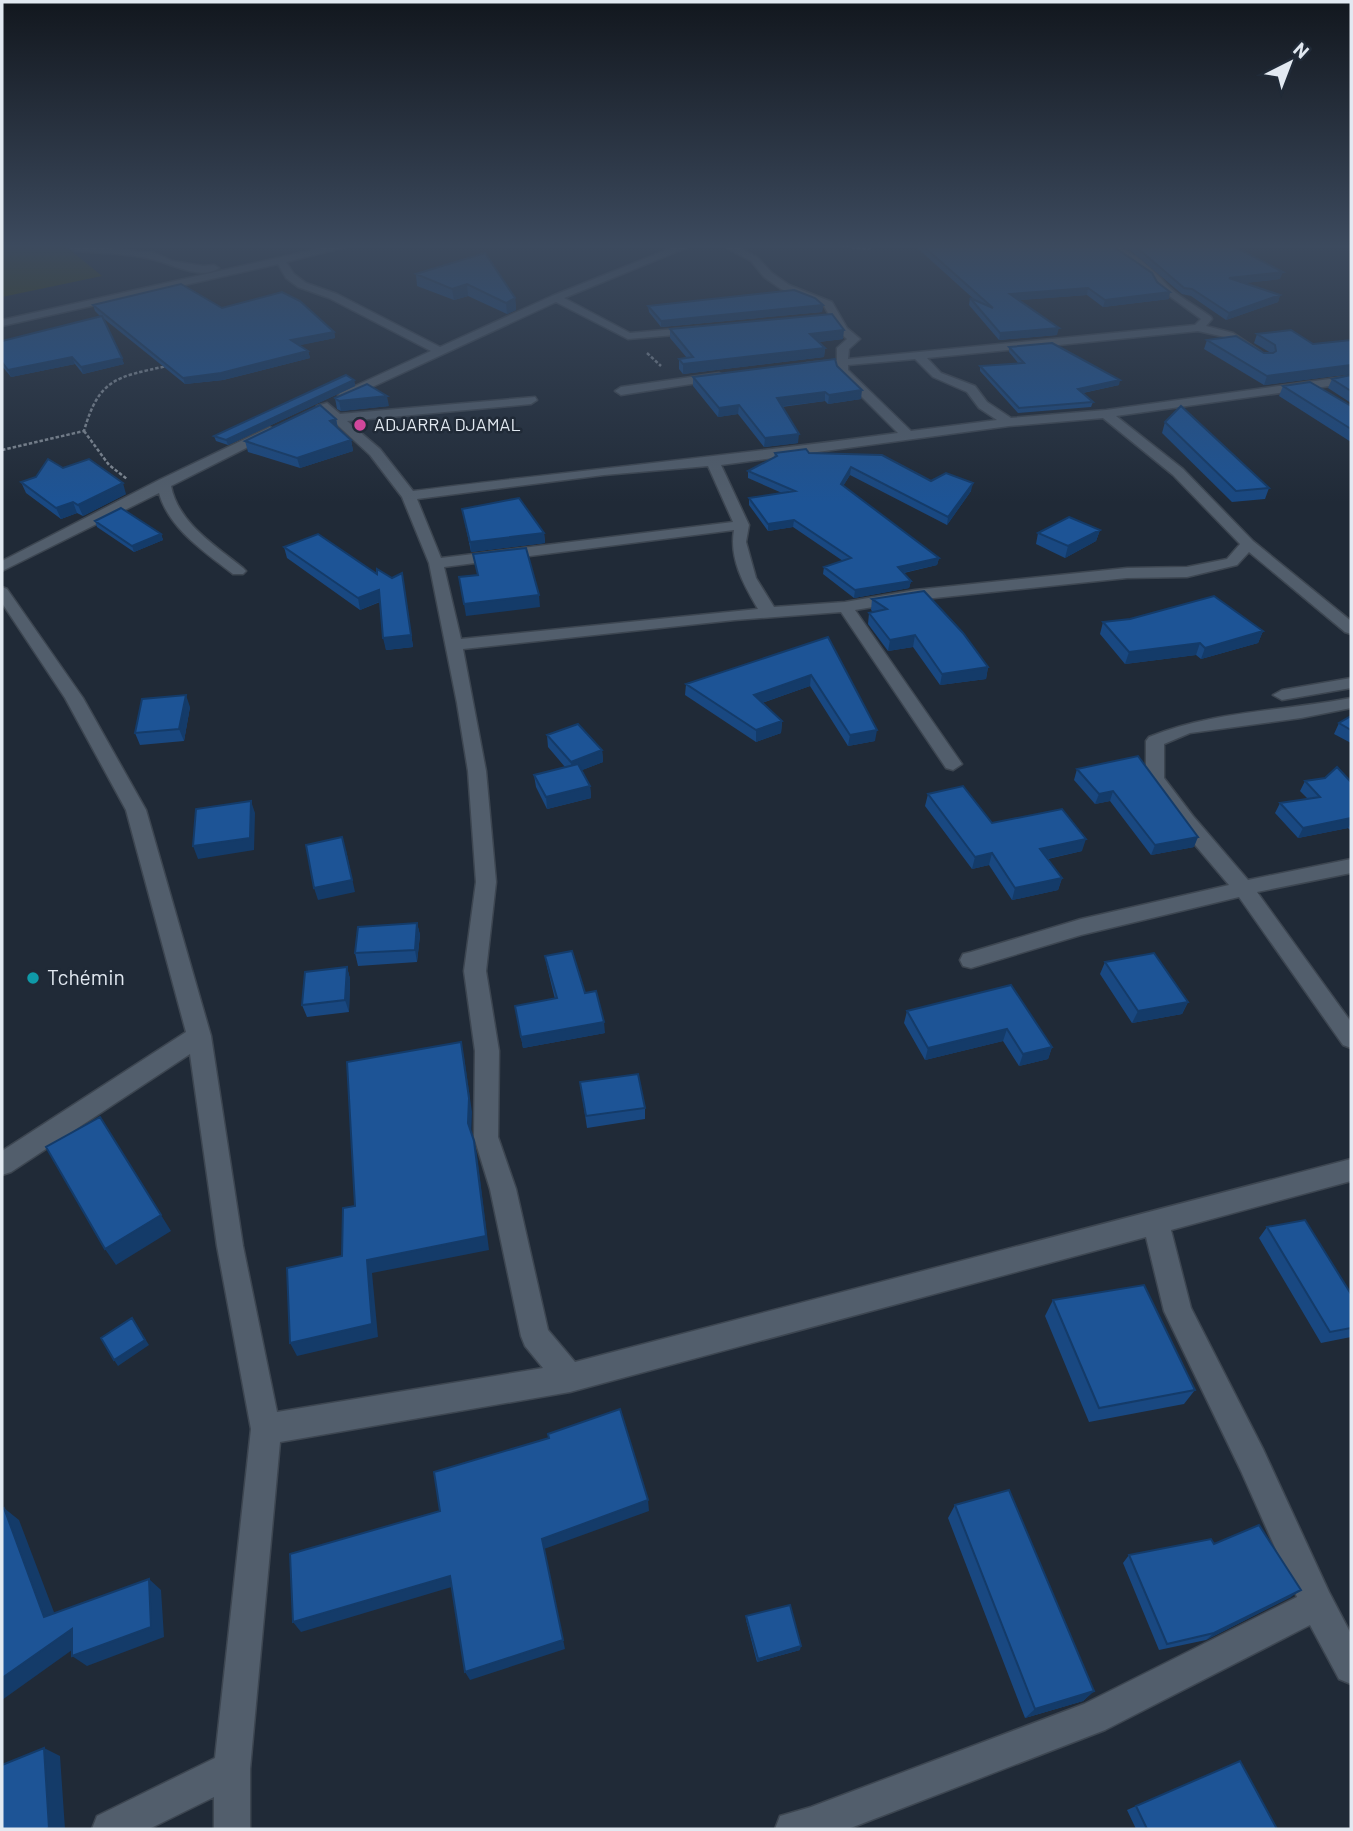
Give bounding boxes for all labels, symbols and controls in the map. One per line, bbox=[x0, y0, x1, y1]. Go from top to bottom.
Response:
north arrow bbox=[1255, 28, 1325, 98]
text: N bbox=[1289, 37, 1314, 63]
place label: ADJARRA DJAMAL bbox=[374, 413, 521, 435]
marker: ADJARRA DJAMAL bbox=[352, 417, 368, 433]
place label: Tchémin bbox=[47, 964, 125, 989]
marker: Tchémin bbox=[25, 970, 41, 986]

